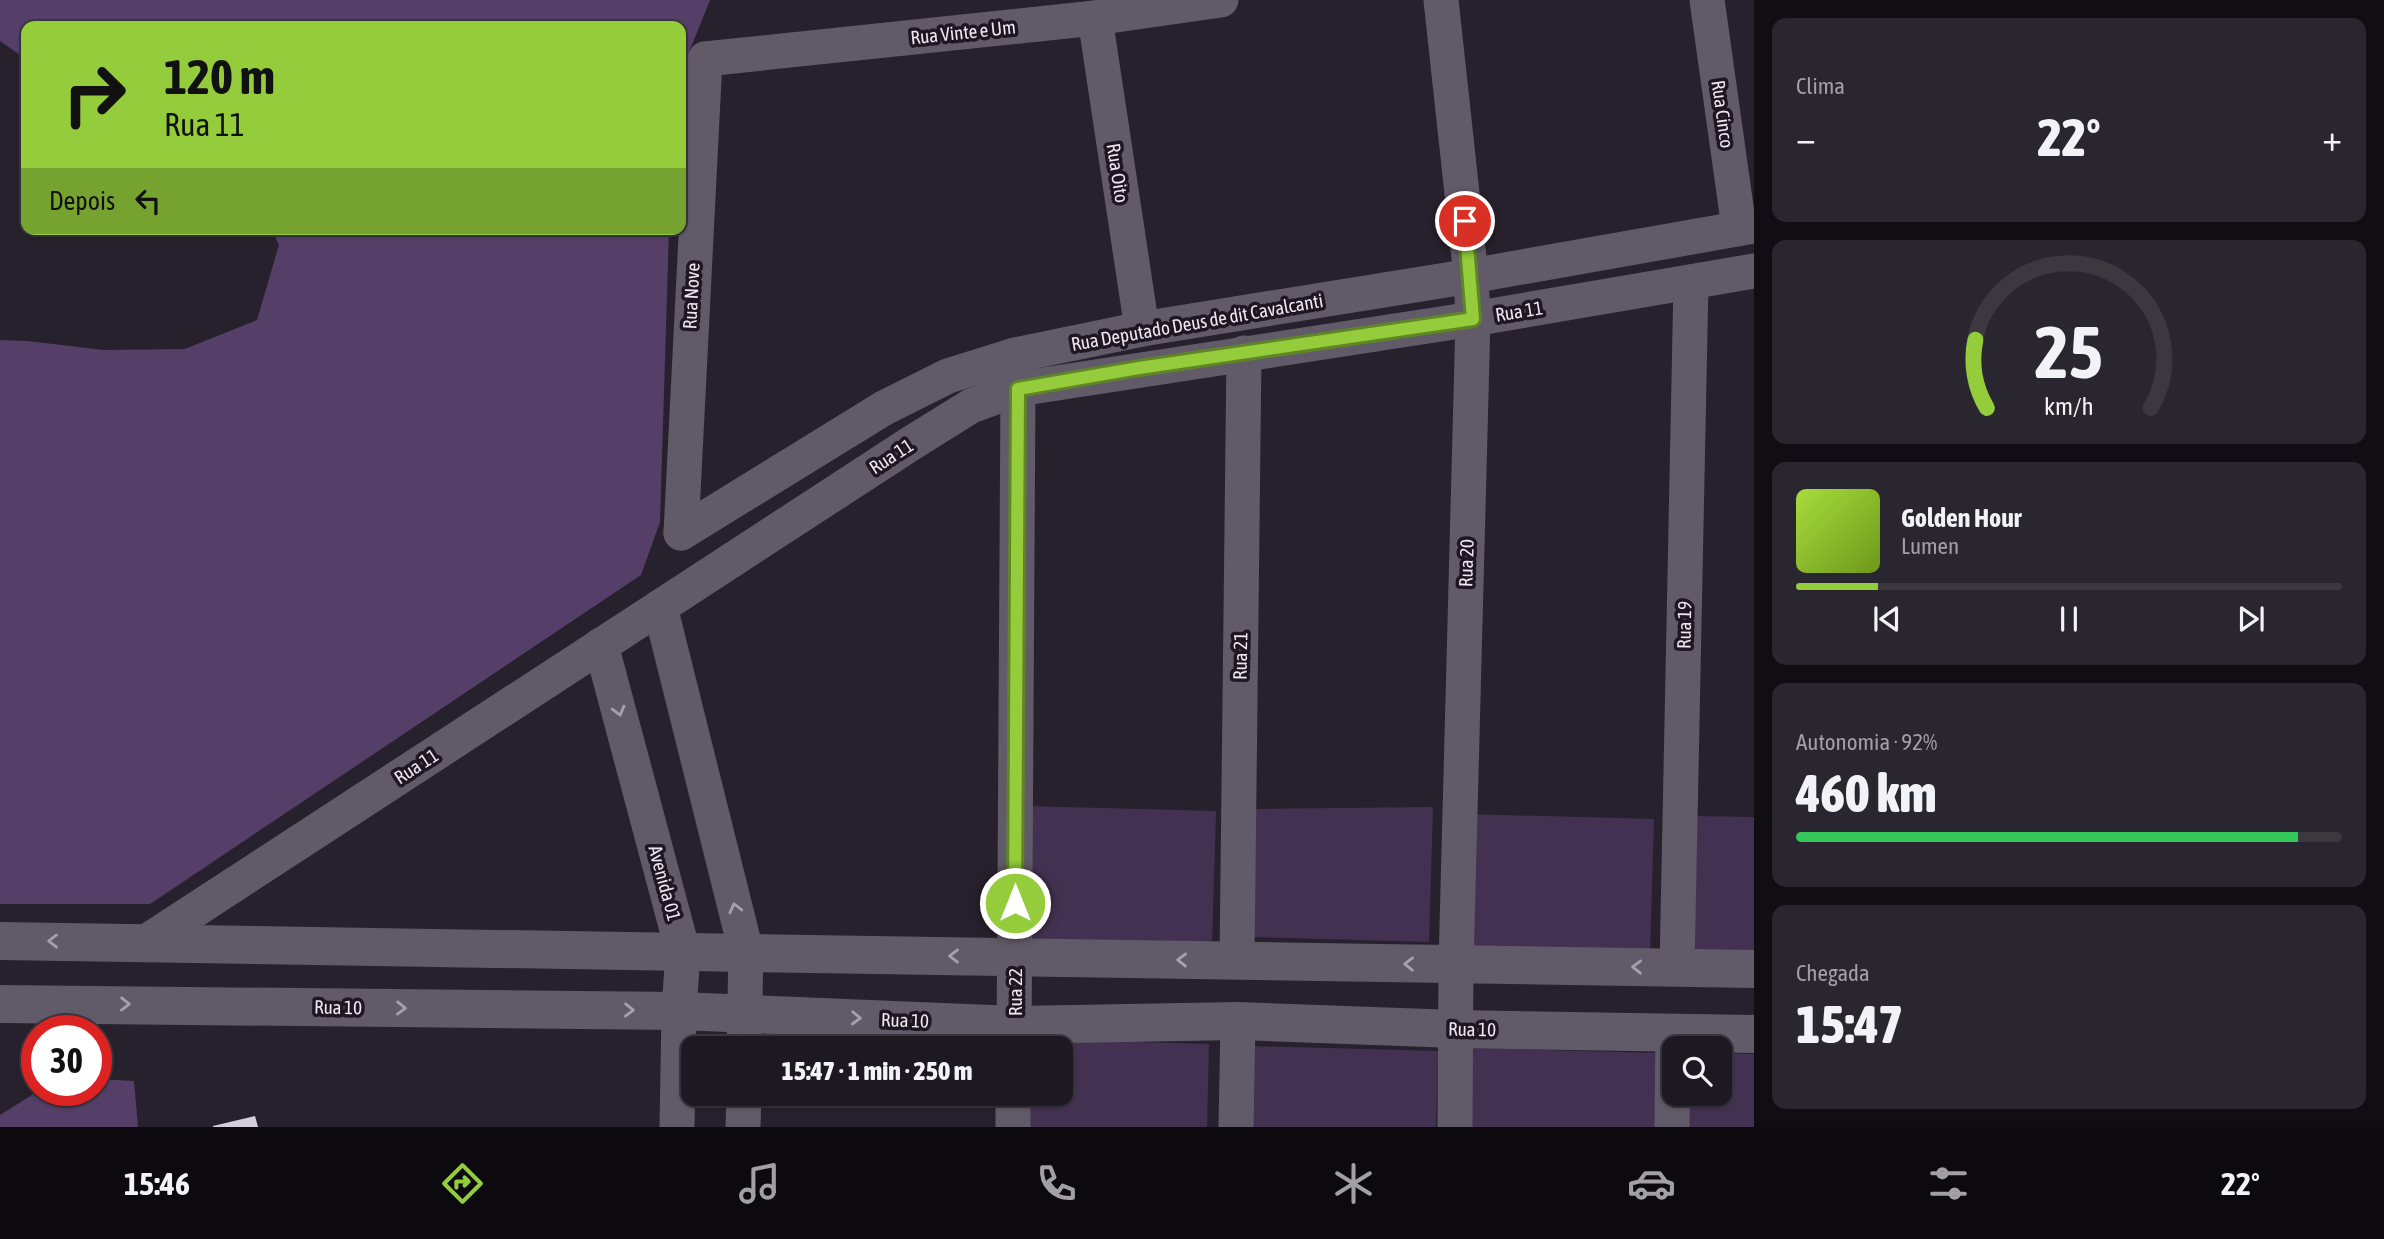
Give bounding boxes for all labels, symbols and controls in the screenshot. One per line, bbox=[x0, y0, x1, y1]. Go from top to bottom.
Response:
street label: Rua Vinte e Um bbox=[909, 16, 1017, 48]
text: 120 m bbox=[164, 48, 275, 104]
icon: right bbox=[49, 49, 140, 140]
text: Clima bbox=[1796, 73, 1845, 99]
street label: Rua Cinco bbox=[1707, 79, 1739, 149]
text: Rua 11 bbox=[164, 106, 245, 143]
text: 22° bbox=[2037, 107, 2101, 167]
text: − bbox=[1796, 116, 1816, 159]
text: + bbox=[2322, 116, 2342, 159]
street label: Rua Oito bbox=[1102, 142, 1134, 204]
icon: left bbox=[129, 182, 167, 220]
text: Depois bbox=[49, 186, 115, 216]
pin bbox=[1435, 191, 1495, 251]
icon: arrive bbox=[1446, 202, 1484, 240]
street label: Rua Nove bbox=[678, 262, 704, 330]
street label: Rua Deputado Deus de dit Cavalcanti bbox=[1069, 289, 1325, 355]
street label: Rua 11 bbox=[1494, 296, 1544, 326]
text: 25 bbox=[2035, 310, 2103, 393]
text: km/h bbox=[2044, 391, 2094, 419]
street label: Rua 11 bbox=[865, 434, 917, 478]
text: Golden Hour bbox=[1901, 503, 2021, 533]
text: Lumen bbox=[1901, 533, 1959, 559]
street label: Rua 20 bbox=[1454, 539, 1478, 587]
icon: previous bbox=[1868, 600, 1906, 638]
icon: pause bbox=[2050, 600, 2088, 638]
icon: next bbox=[2232, 600, 2270, 638]
street label: Rua 19 bbox=[1673, 601, 1695, 649]
street label: Rua 21 bbox=[1229, 632, 1251, 680]
one-way arrow bbox=[610, 705, 625, 717]
text: Autonomia · 92% bbox=[1796, 729, 1937, 755]
street label: Rua 11 bbox=[390, 744, 442, 788]
text: 460 km bbox=[1796, 763, 1937, 823]
street label: Avenida 01 bbox=[644, 843, 686, 923]
position arrow bbox=[978, 866, 1052, 940]
one-way arrow bbox=[729, 902, 743, 914]
one-way arrow bbox=[47, 933, 58, 949]
one-way arrow bbox=[949, 948, 959, 964]
one-way arrow bbox=[1176, 952, 1187, 967]
one-way arrow bbox=[1404, 956, 1415, 971]
one-way arrow bbox=[1631, 959, 1642, 974]
text: Chegada bbox=[1796, 960, 1870, 986]
street label: Rua 22 bbox=[1004, 968, 1026, 1016]
text: 15:47 bbox=[1796, 994, 1903, 1054]
one-way arrow bbox=[120, 996, 130, 1012]
street label: Rua 10 bbox=[314, 996, 362, 1018]
one-way arrow bbox=[396, 1000, 407, 1015]
one-way arrow bbox=[624, 1002, 634, 1018]
street label: Rua 10 bbox=[881, 1008, 929, 1032]
one-way arrow bbox=[851, 1011, 862, 1026]
speed limit sign: 30 bbox=[21, 1015, 112, 1106]
street label: Rua 10 bbox=[1448, 1018, 1496, 1040]
map controls bbox=[1662, 1036, 1732, 1106]
button: search bbox=[1662, 1036, 1732, 1106]
text: 15:47 · 1 min · 250 m bbox=[782, 1056, 972, 1086]
icon: directions bbox=[438, 1159, 487, 1208]
icon: music bbox=[735, 1159, 784, 1208]
icon: phone bbox=[1032, 1159, 1081, 1208]
icon: climate bbox=[1329, 1159, 1378, 1208]
icon: car bbox=[1627, 1159, 1676, 1208]
icon: filters bbox=[1924, 1159, 1973, 1208]
text: 15:46 bbox=[124, 1165, 190, 1202]
text: 22° bbox=[2221, 1165, 2260, 1202]

